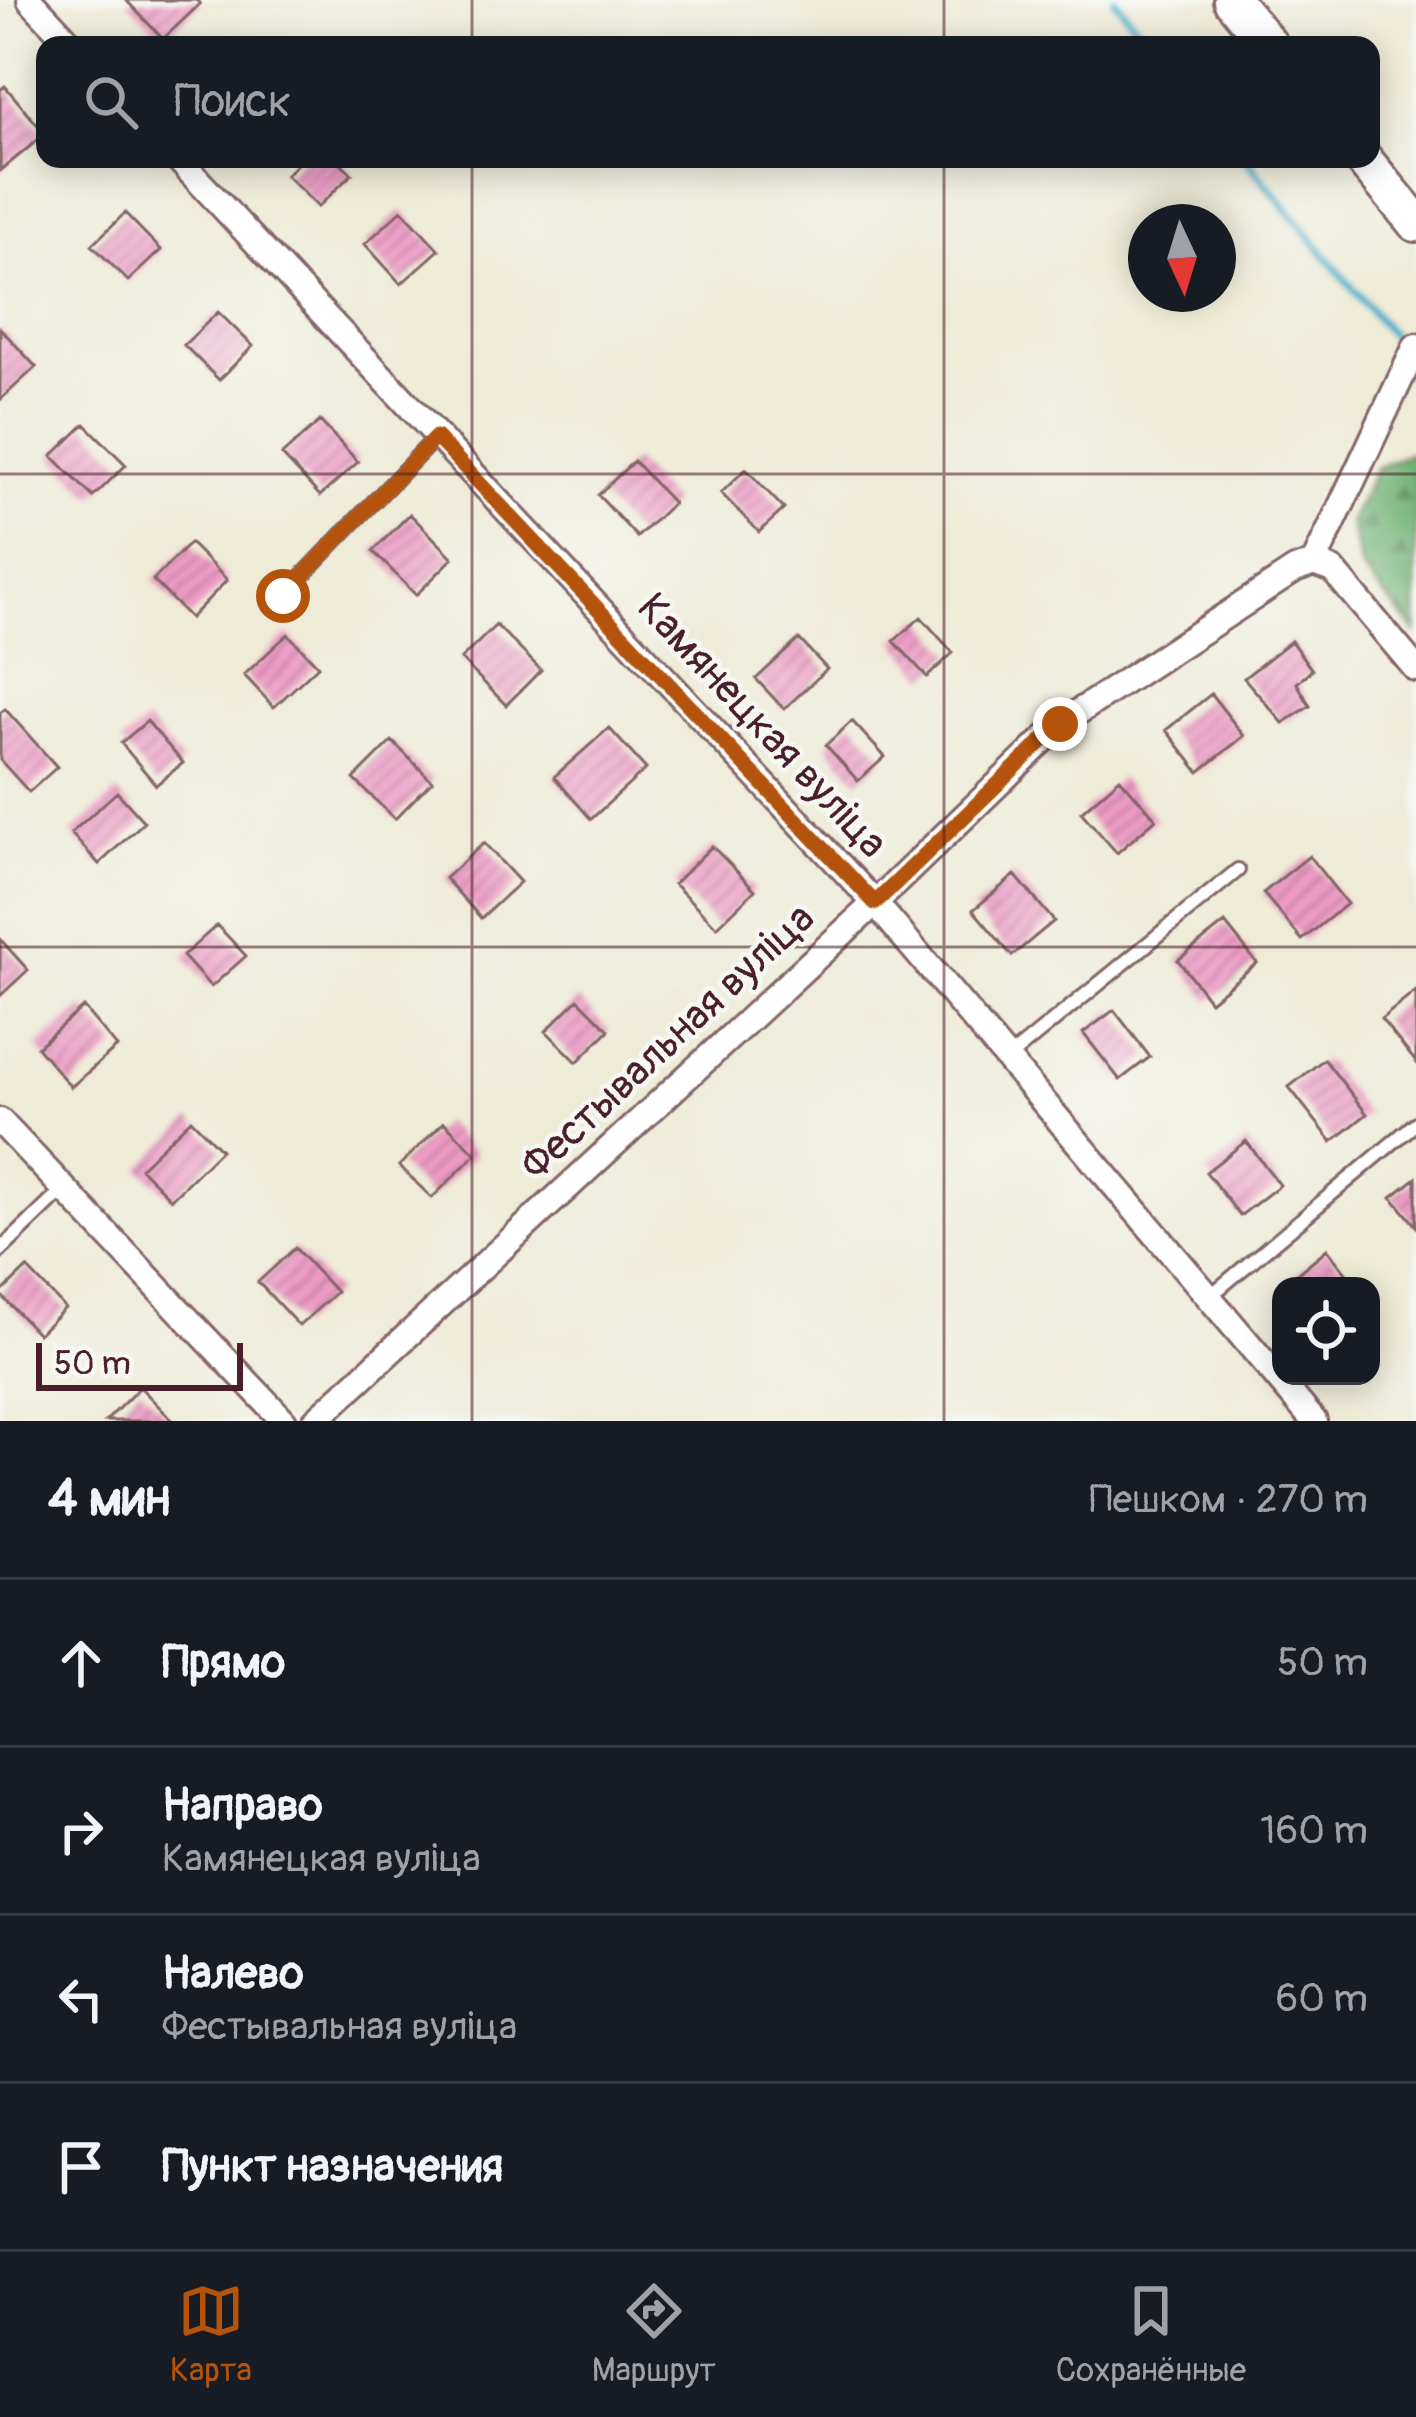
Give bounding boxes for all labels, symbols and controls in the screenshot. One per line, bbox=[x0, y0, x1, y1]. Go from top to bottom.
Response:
search box bbox=[36, 36, 1380, 168]
icon: search bbox=[78, 69, 144, 135]
text: Поиск bbox=[174, 74, 291, 130]
north arrow bbox=[1128, 204, 1236, 312]
route start bbox=[256, 569, 310, 623]
street label: Камянецкая вуліца bbox=[626, 583, 898, 869]
route end bbox=[1033, 697, 1087, 751]
street label: Фестывальная вуліца bbox=[510, 893, 826, 1191]
map controls bbox=[1272, 1277, 1380, 1385]
button: locate bbox=[1272, 1277, 1380, 1385]
scale bar bbox=[36, 1337, 243, 1390]
text: 50 m bbox=[54, 1343, 131, 1384]
text: 4 мин bbox=[48, 1467, 170, 1531]
text: Пешком · 270 m bbox=[1089, 1475, 1368, 1524]
icon: ahead bbox=[48, 1630, 114, 1696]
text: Прямо bbox=[162, 1635, 285, 1691]
text: 50 m bbox=[1277, 1638, 1368, 1687]
text: Направо bbox=[162, 1778, 323, 1834]
icon: right bbox=[48, 1798, 114, 1864]
text: 160 m bbox=[1260, 1806, 1368, 1855]
text: Камянецкая вуліца bbox=[162, 1834, 481, 1883]
text: Налево bbox=[162, 1946, 304, 2002]
icon: left bbox=[48, 1966, 114, 2032]
text: 60 m bbox=[1276, 1974, 1368, 2023]
text: Фестывальная вуліца bbox=[162, 2002, 517, 2051]
icon: arrive bbox=[48, 2134, 114, 2200]
text: Пункт назначения bbox=[162, 2139, 503, 2195]
tab: Карта bbox=[170, 2278, 252, 2391]
tab: Маршрут bbox=[592, 2278, 716, 2391]
tab: Сохранённые bbox=[1056, 2278, 1246, 2391]

